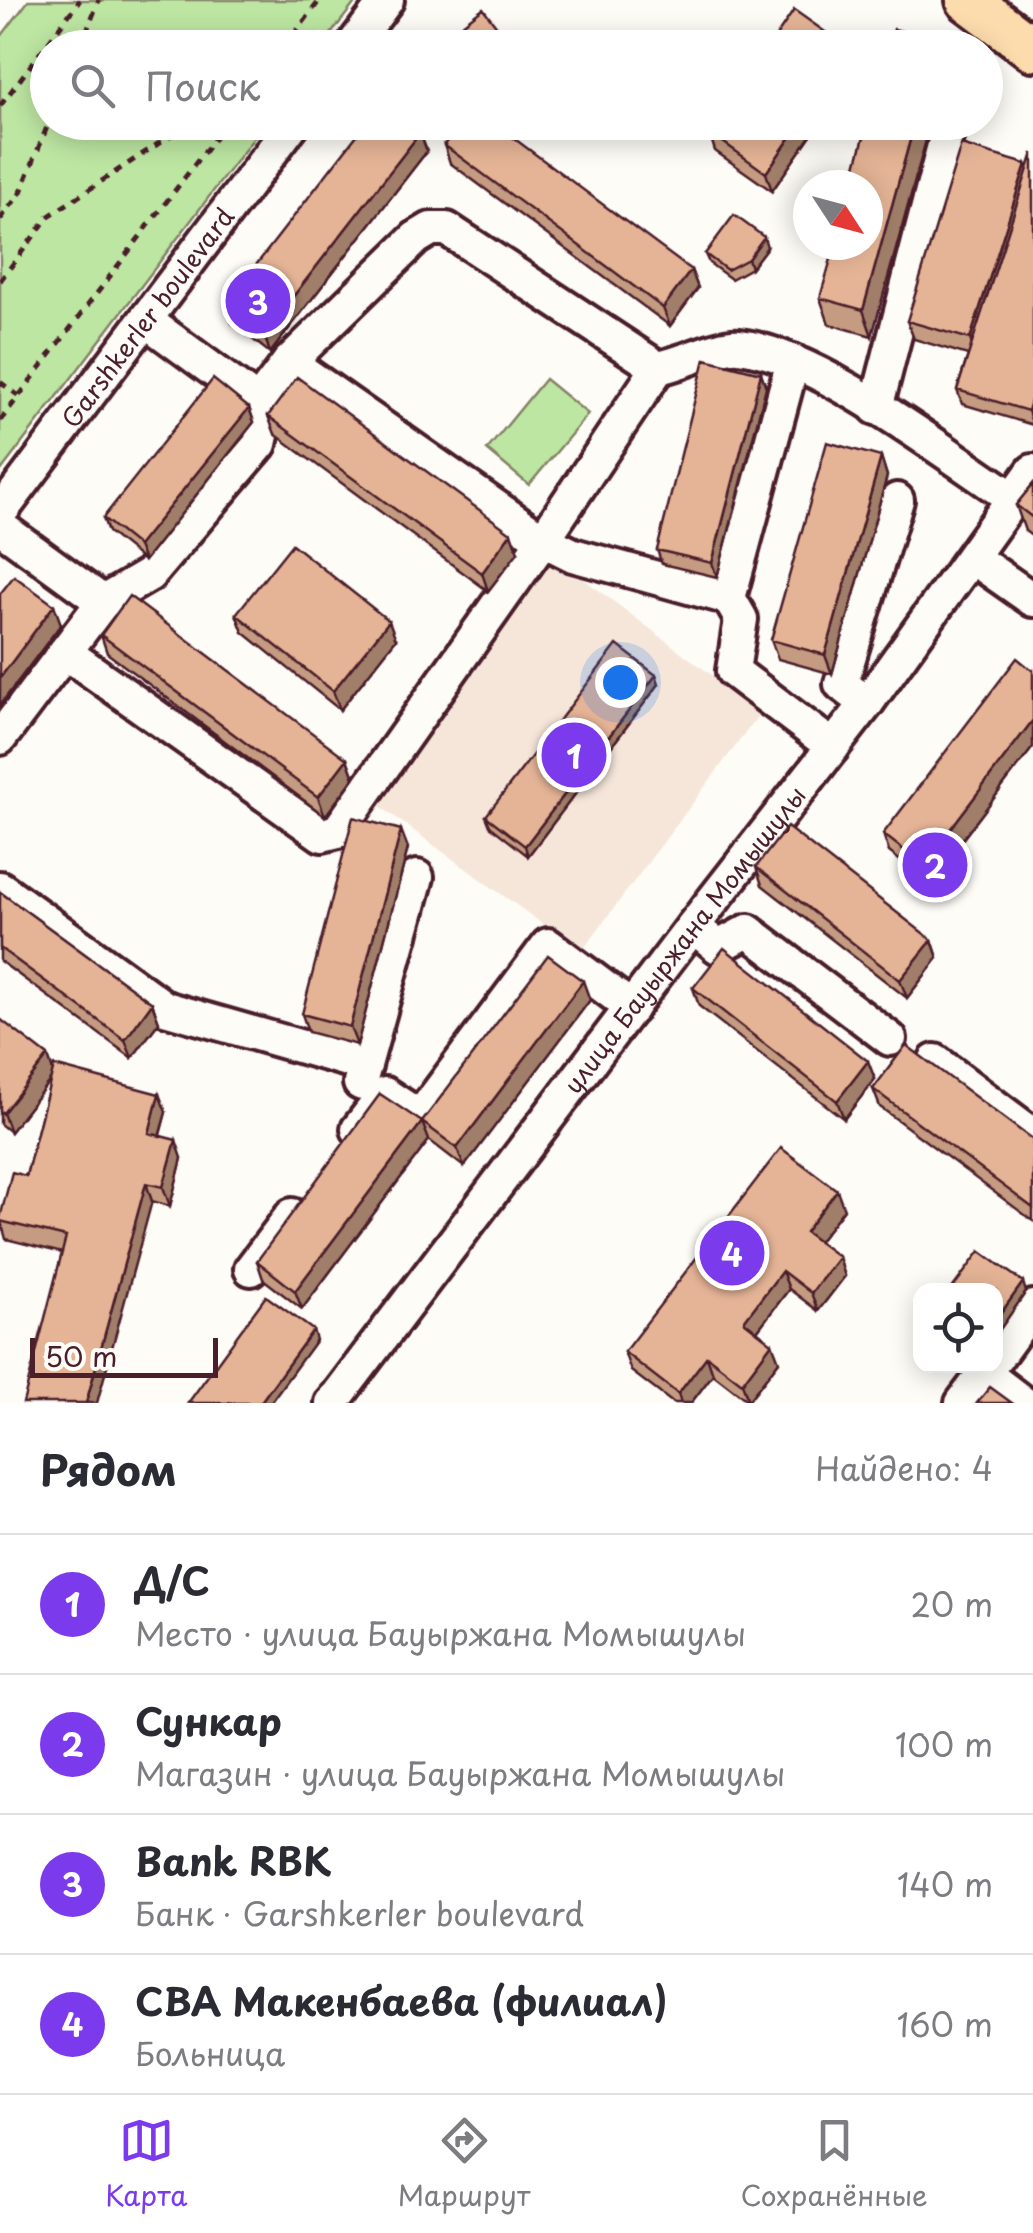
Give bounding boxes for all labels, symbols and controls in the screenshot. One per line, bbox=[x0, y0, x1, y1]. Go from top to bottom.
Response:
search box bbox=[30, 30, 1003, 140]
text: Поиск bbox=[145, 57, 260, 114]
icon: search bbox=[65, 58, 120, 113]
north arrow bbox=[793, 170, 883, 260]
street label: Garshkerler boulevard bbox=[52, 199, 243, 435]
pin: 3 bbox=[226, 264, 290, 338]
your location bbox=[595, 657, 646, 708]
pin: 1 bbox=[542, 718, 606, 792]
street label: улица Бауыржана Момышулы bbox=[554, 778, 815, 1101]
pin: 2 bbox=[902, 828, 968, 902]
pin: 4 bbox=[700, 1216, 764, 1290]
map controls bbox=[913, 1283, 1003, 1373]
button: locate bbox=[913, 1283, 1003, 1373]
scale bar bbox=[30, 1333, 218, 1378]
text: 50 m bbox=[45, 1334, 118, 1377]
text: Рядом bbox=[40, 1437, 177, 1500]
text: Найдено: 4 bbox=[815, 1444, 993, 1492]
text: Д/С bbox=[135, 1552, 210, 1609]
text: 1 bbox=[65, 1580, 80, 1628]
text: 20 m bbox=[911, 1580, 993, 1628]
text: Место · улица Бауыржана Момышулы bbox=[135, 1609, 746, 1657]
text: Сункар bbox=[135, 1692, 282, 1749]
text: 2 bbox=[61, 1720, 84, 1768]
text: 100 m bbox=[895, 1720, 993, 1768]
text: Магазин · улица Бауыржана Момышулы bbox=[135, 1749, 785, 1797]
text: Bank RBK bbox=[135, 1832, 332, 1889]
text: 3 bbox=[62, 1860, 83, 1908]
text: 140 m bbox=[897, 1860, 993, 1908]
text: Банк · Garshkerler boulevard bbox=[135, 1889, 584, 1937]
text: СВА Макенбаева (филиал) bbox=[135, 1972, 668, 2029]
text: 4 bbox=[62, 2000, 83, 2048]
text: 160 m bbox=[897, 2000, 993, 2048]
text: Больница bbox=[135, 2029, 285, 2077]
tab: Карта bbox=[105, 2113, 187, 2216]
tab: Маршрут bbox=[398, 2113, 530, 2216]
tab: Сохранённые bbox=[741, 2113, 928, 2216]

